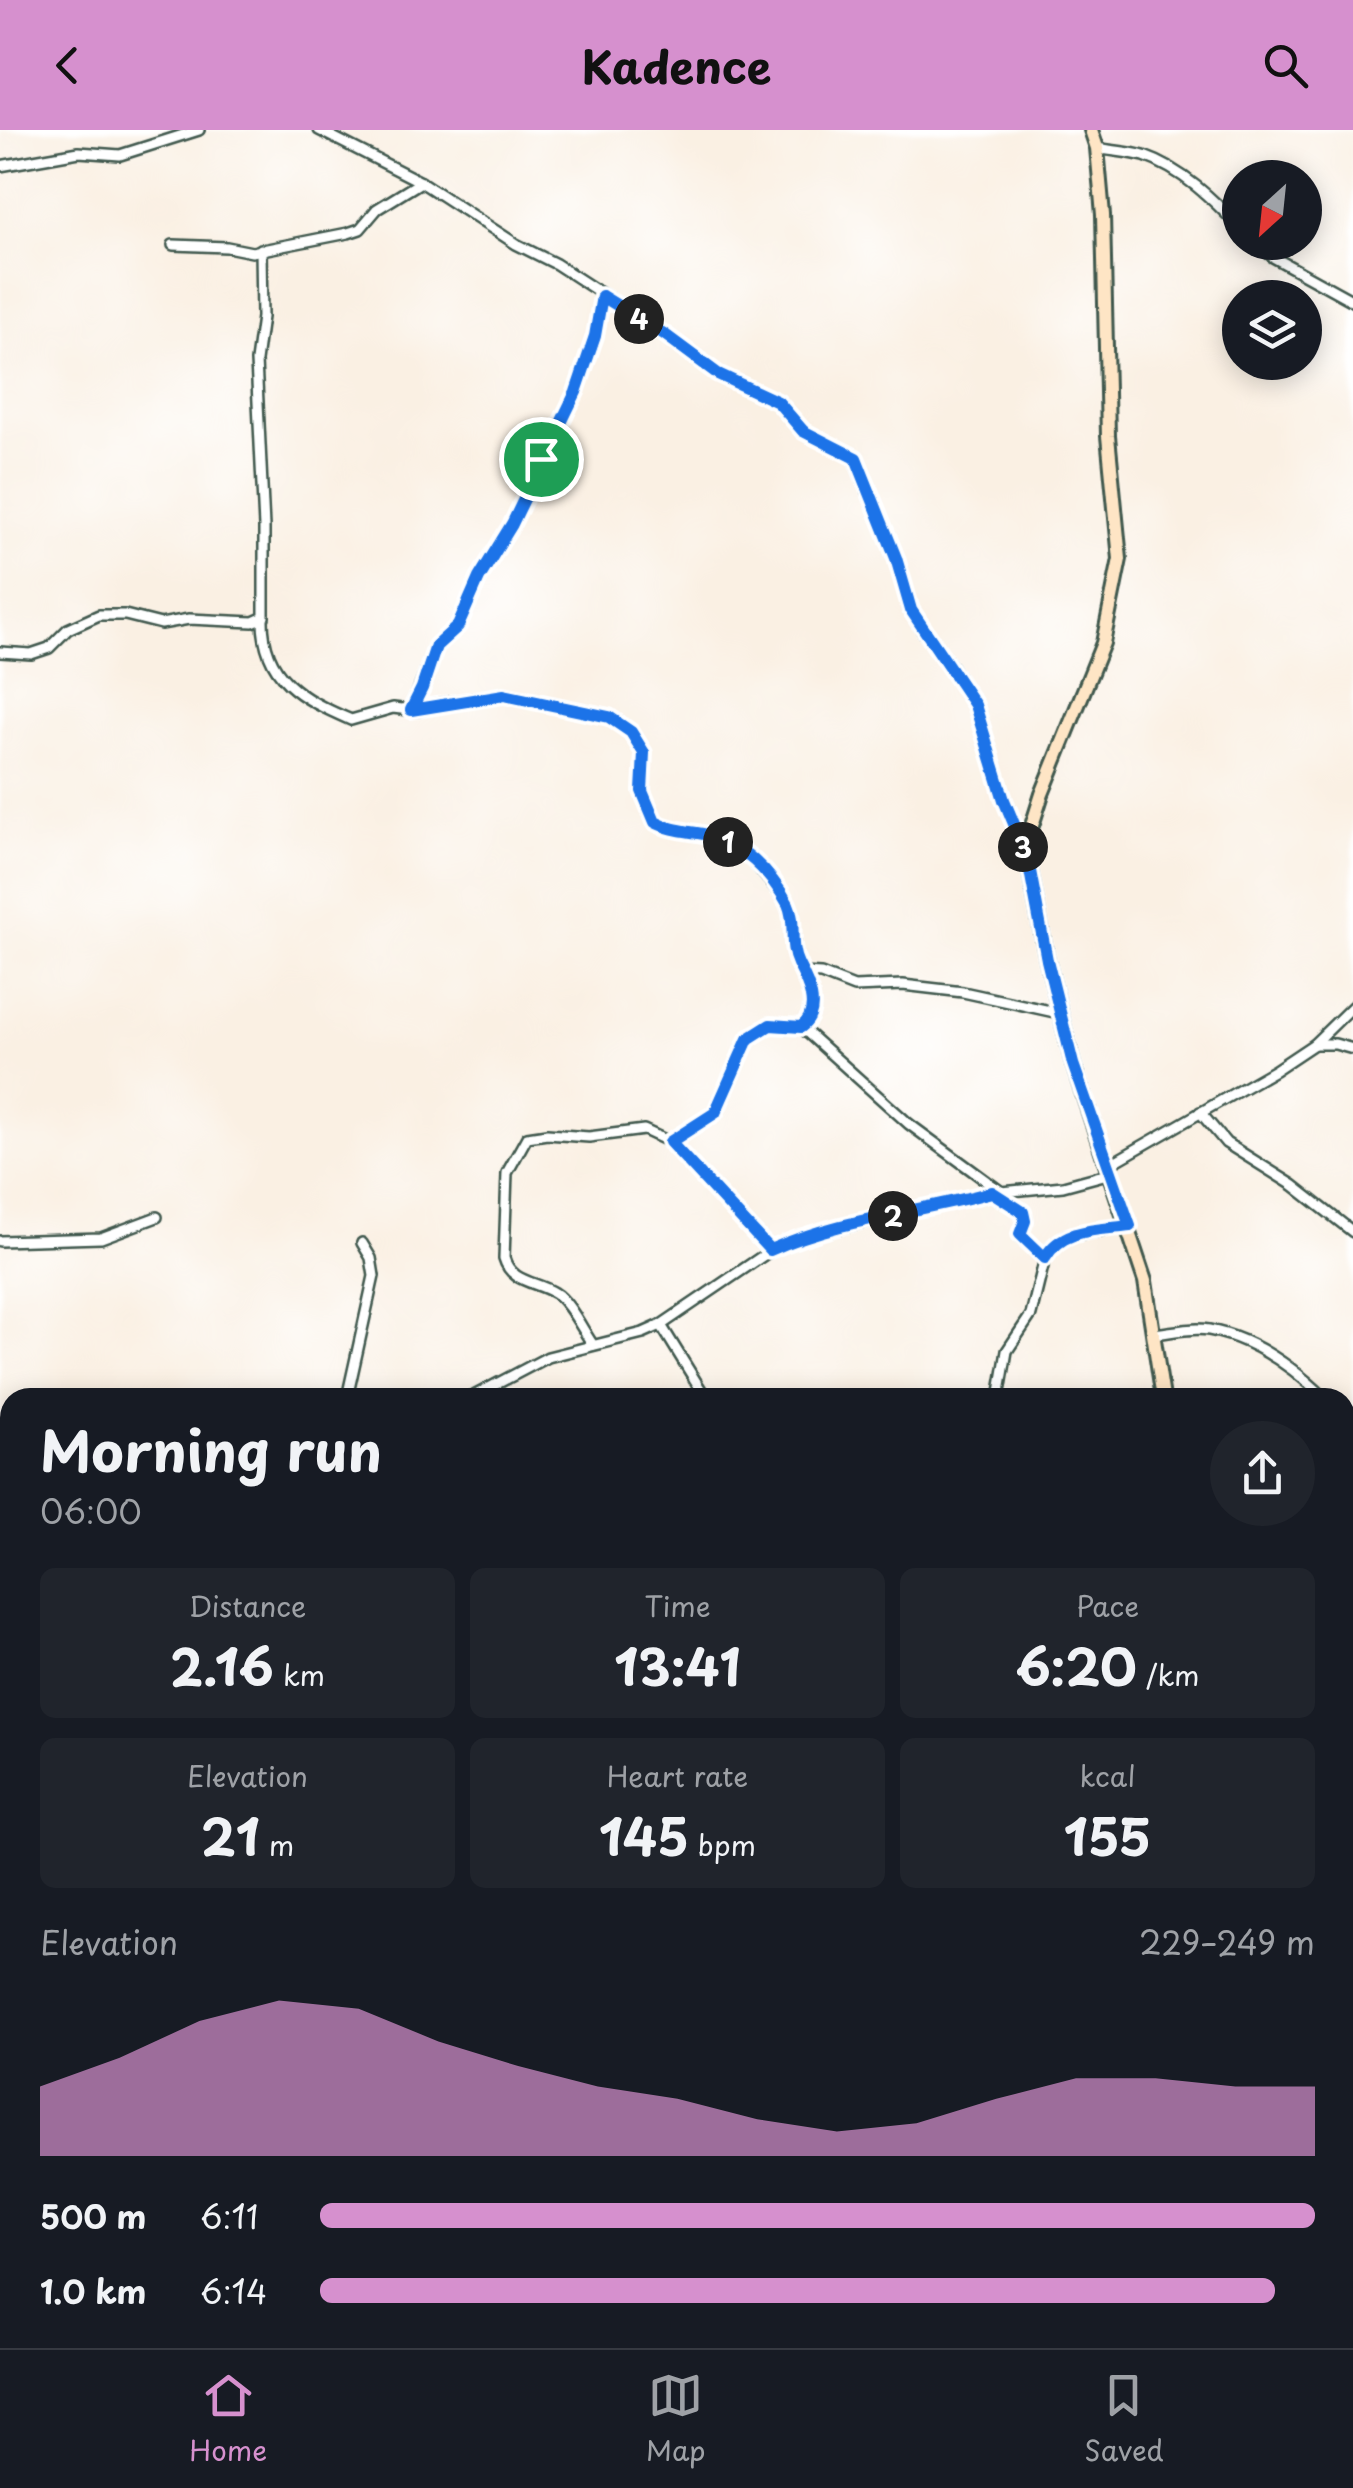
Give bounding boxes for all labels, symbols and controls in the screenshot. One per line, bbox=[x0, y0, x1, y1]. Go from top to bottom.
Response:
text: Kadence bbox=[582, 31, 771, 99]
icon: back bbox=[40, 38, 95, 93]
icon: search bbox=[1258, 38, 1313, 93]
north arrow bbox=[1222, 160, 1322, 260]
map controls bbox=[1222, 160, 1322, 380]
button: layers bbox=[1222, 280, 1322, 380]
pin: 4 bbox=[614, 294, 664, 344]
text: 4 bbox=[629, 297, 649, 340]
pin bbox=[499, 417, 584, 502]
icon: arrive bbox=[514, 432, 569, 487]
pin: 1 bbox=[703, 817, 753, 867]
text: 1 bbox=[721, 820, 735, 863]
pin: 3 bbox=[998, 822, 1048, 872]
text: 3 bbox=[1014, 825, 1032, 868]
pin: 2 bbox=[868, 1191, 918, 1241]
text: 2 bbox=[883, 1194, 903, 1237]
text: Morning run bbox=[40, 1408, 382, 1491]
button: share bbox=[1210, 1421, 1315, 1526]
text: 06:00 bbox=[40, 1487, 142, 1535]
text: Distance bbox=[189, 1584, 306, 1627]
text: Time bbox=[644, 1584, 711, 1627]
text: Pace bbox=[1076, 1584, 1139, 1627]
text: 2.16 bbox=[170, 1627, 274, 1703]
text: 13:41 bbox=[614, 1627, 741, 1703]
text: 6:20 bbox=[1015, 1627, 1137, 1703]
text: km bbox=[274, 1653, 325, 1696]
text: /km bbox=[1137, 1653, 1200, 1696]
text: Elevation bbox=[187, 1754, 308, 1797]
text: Heart rate bbox=[607, 1754, 748, 1797]
text: kcal bbox=[1080, 1754, 1135, 1797]
text: 21 bbox=[201, 1797, 260, 1873]
text: 145 bbox=[599, 1797, 689, 1873]
text: 155 bbox=[1064, 1797, 1151, 1873]
text: m bbox=[260, 1823, 294, 1866]
text: bpm bbox=[689, 1823, 756, 1866]
text: Elevation bbox=[40, 1918, 178, 1966]
text: 229–249 m bbox=[1139, 1918, 1315, 1966]
text: 500 m bbox=[40, 2192, 146, 2240]
text: 6:11 bbox=[200, 2192, 258, 2240]
text: 1.0 km bbox=[40, 2267, 146, 2315]
text: 6:14 bbox=[200, 2267, 267, 2315]
tab: Home bbox=[189, 2368, 267, 2471]
tab: Map bbox=[646, 2368, 706, 2471]
tab: Saved bbox=[1084, 2368, 1164, 2471]

